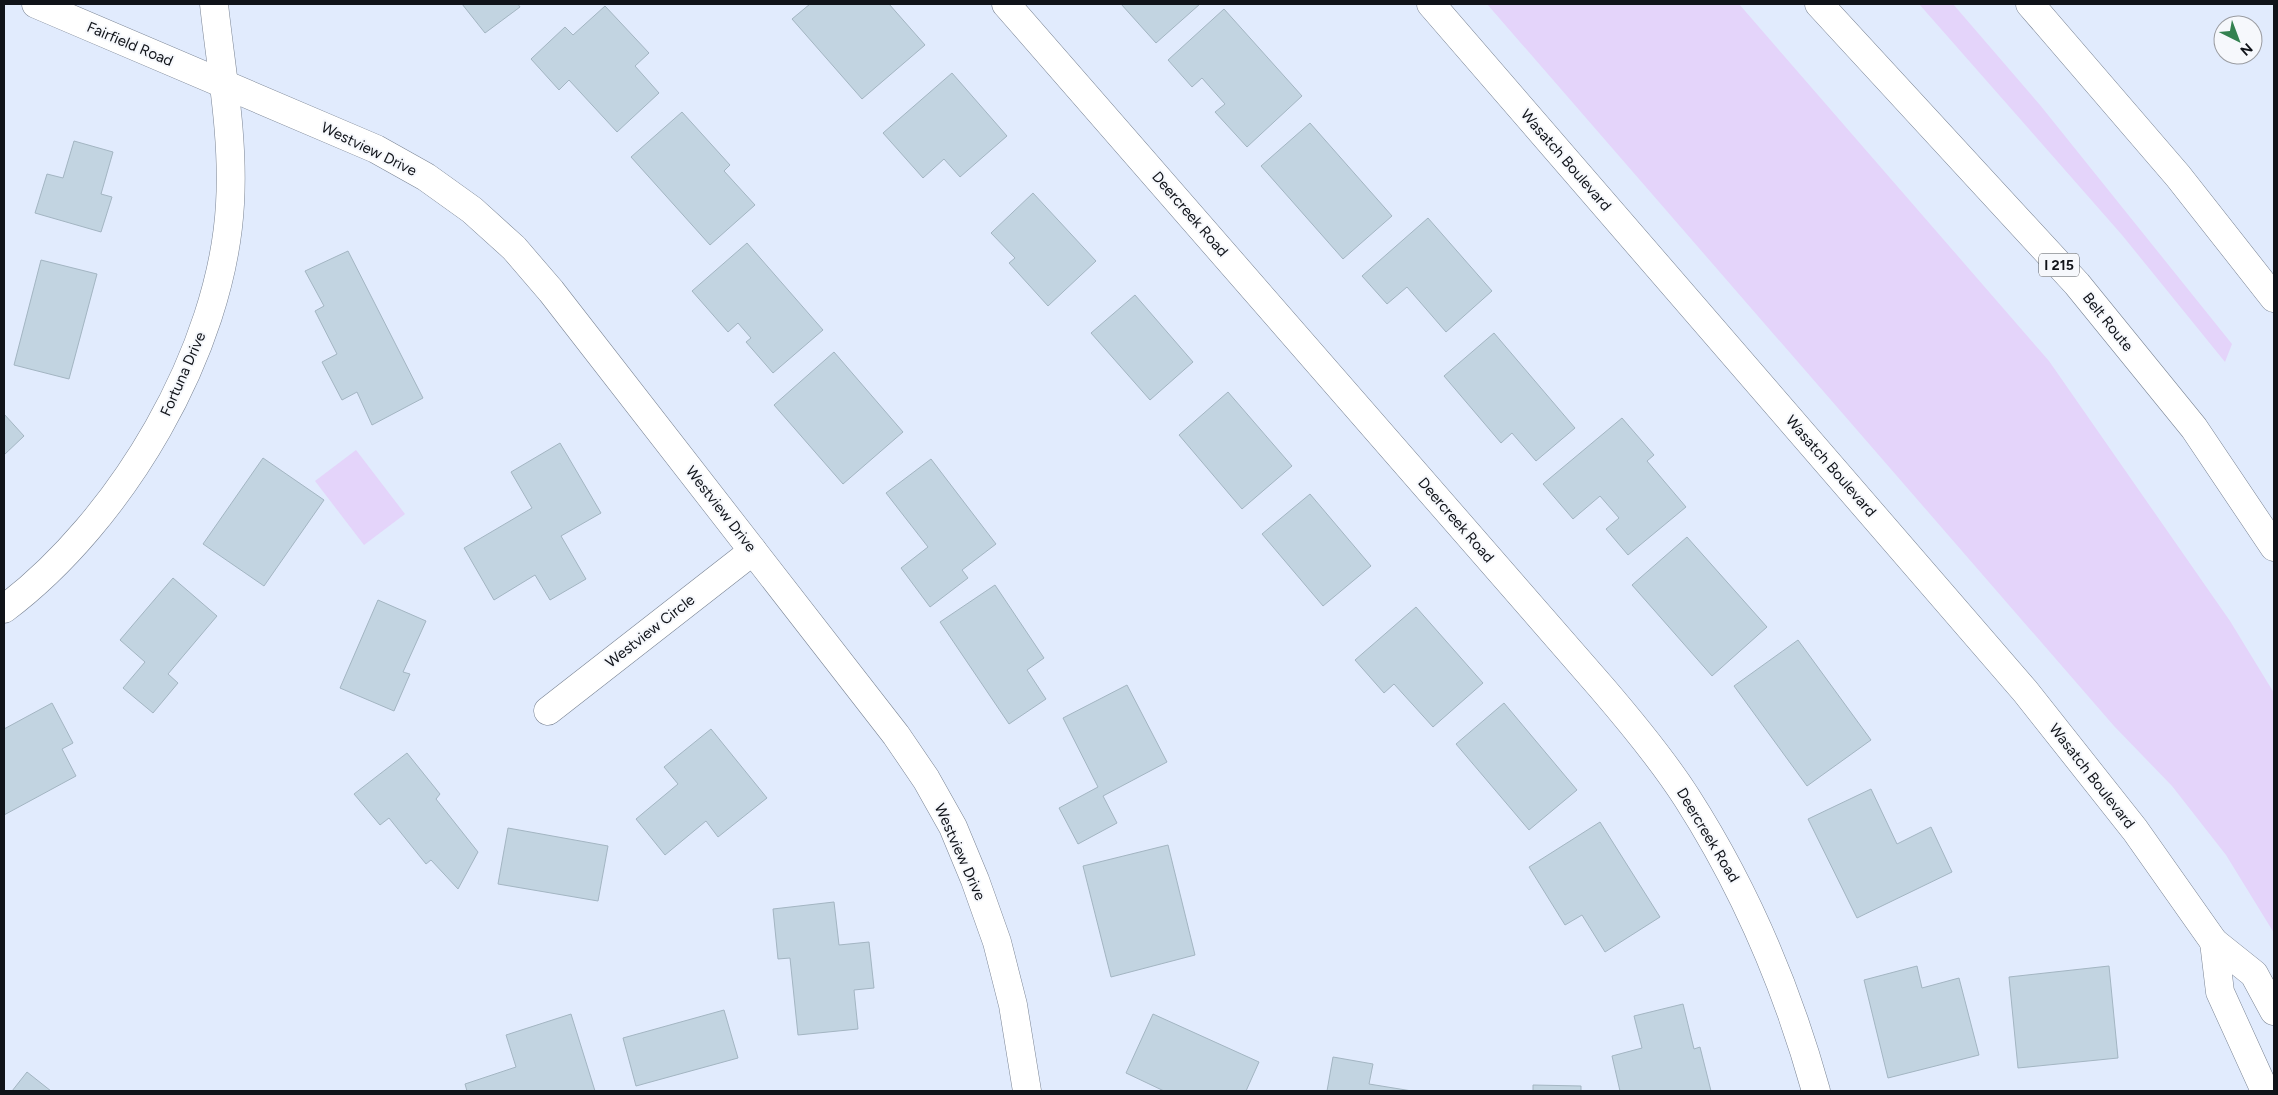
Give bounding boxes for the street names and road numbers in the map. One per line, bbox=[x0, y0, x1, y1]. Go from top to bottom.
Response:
street label: Fairfield Road bbox=[84, 18, 176, 70]
street label: Wasatch Boulevard bbox=[1517, 106, 1615, 214]
street label: Westview Drive bbox=[318, 118, 420, 180]
street label: Deercreek Road bbox=[1148, 168, 1232, 260]
road number: I 215 bbox=[2039, 254, 2079, 276]
street label: Belt Route bbox=[2079, 289, 2137, 355]
street label: Fortuna Drive bbox=[156, 329, 210, 419]
street label: Wasatch Boulevard bbox=[1782, 412, 1880, 520]
street label: Westview Drive bbox=[682, 462, 760, 556]
street label: Deercreek Road bbox=[1414, 474, 1498, 566]
street label: Westview Circle bbox=[602, 591, 698, 671]
street label: Wasatch Boulevard bbox=[2045, 720, 2139, 832]
street label: Deercreek Road bbox=[1673, 785, 1743, 885]
street label: Westview Drive bbox=[931, 801, 989, 903]

